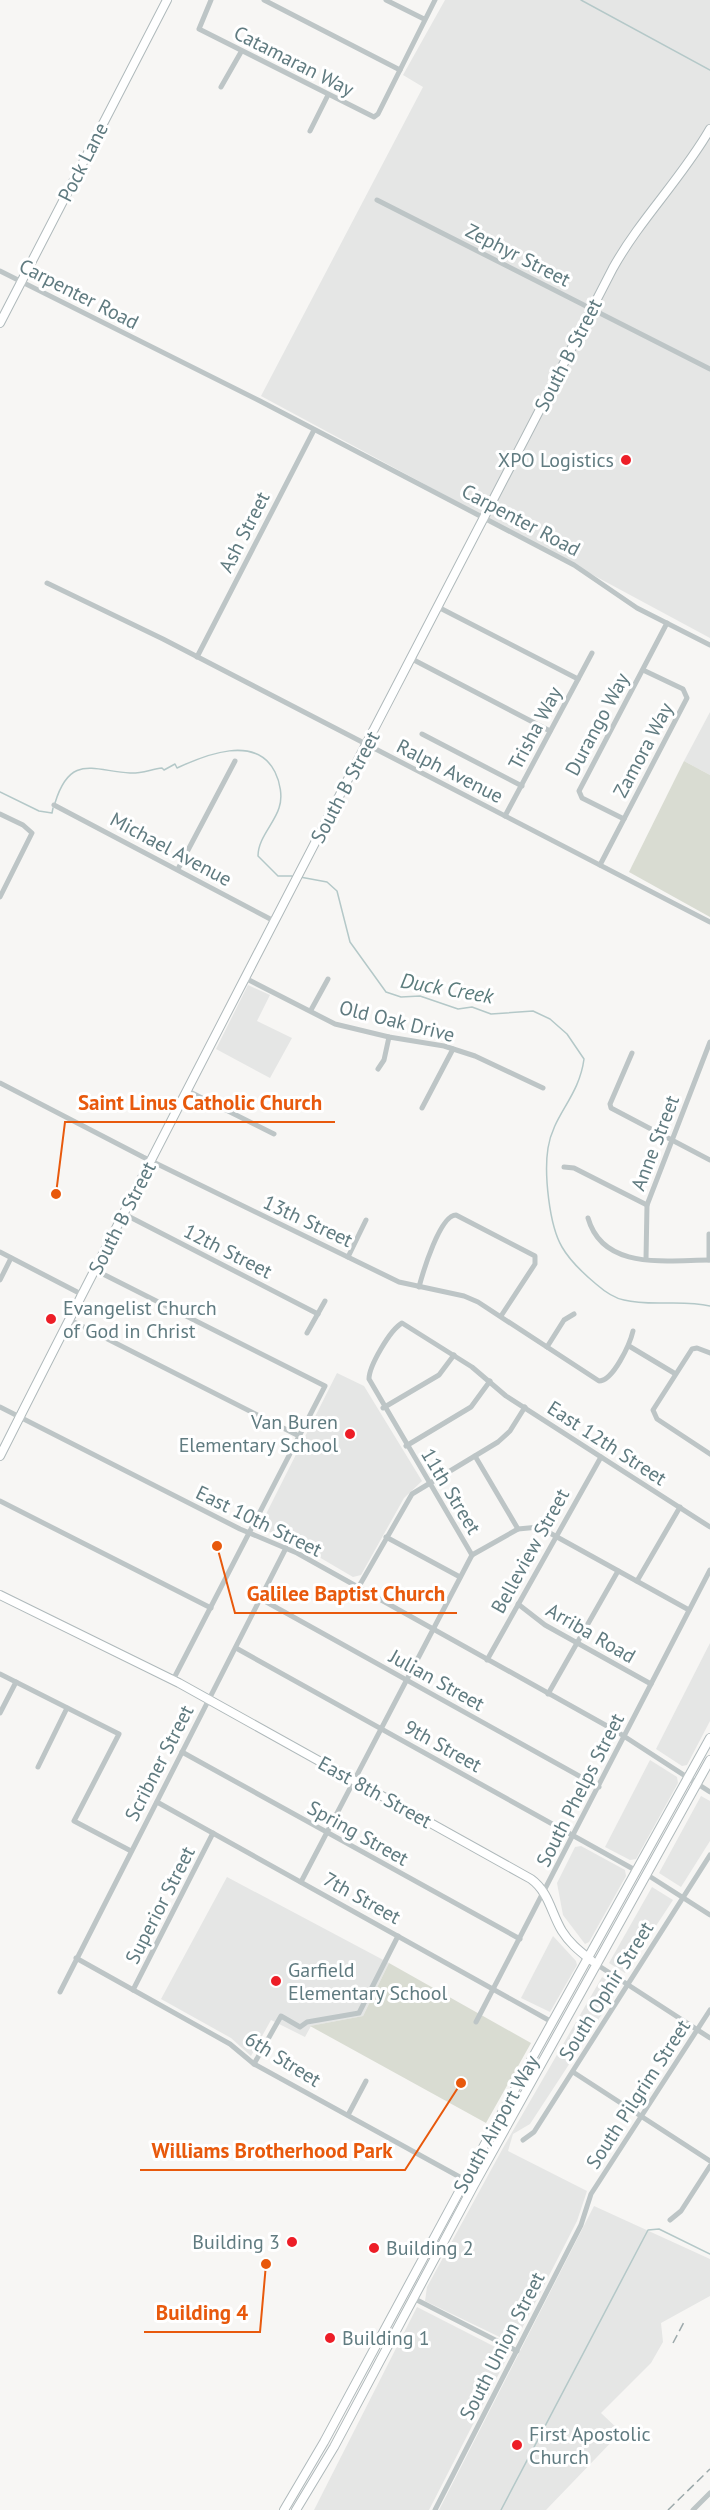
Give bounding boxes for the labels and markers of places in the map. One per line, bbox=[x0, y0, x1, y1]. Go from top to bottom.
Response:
place label: XPO Logistics bbox=[498, 447, 614, 473]
marker: XPO Logistics bbox=[619, 453, 633, 467]
callout: Saint Linus Catholic Church bbox=[65, 1083, 335, 1122]
place label: Evangelist Church of God in Christ bbox=[63, 1295, 217, 1344]
marker: Evangelist Church of God in Christ bbox=[44, 1312, 58, 1326]
place label: Van Buren Elementary School bbox=[179, 1409, 338, 1458]
marker: Van Buren Elementary School bbox=[343, 1427, 357, 1441]
callout: Galilee Baptist Church bbox=[235, 1574, 457, 1613]
place label: Garfield Elementary School bbox=[288, 1957, 448, 2006]
marker: Garfield Elementary School bbox=[269, 1974, 283, 1988]
callout: Williams Brotherhood Park bbox=[140, 2131, 405, 2170]
place label: Building 3 bbox=[192, 2229, 280, 2255]
marker: Building 3 bbox=[285, 2235, 299, 2249]
place label: Building 2 bbox=[386, 2235, 474, 2261]
marker: Building 2 bbox=[367, 2241, 381, 2255]
callout: Building 4 bbox=[144, 2293, 260, 2332]
place label: Building 1 bbox=[342, 2325, 430, 2351]
marker: Building 1 bbox=[323, 2331, 337, 2345]
place label: First Apostolic Church bbox=[529, 2421, 651, 2470]
marker: First Apostolic Church bbox=[510, 2438, 524, 2452]

